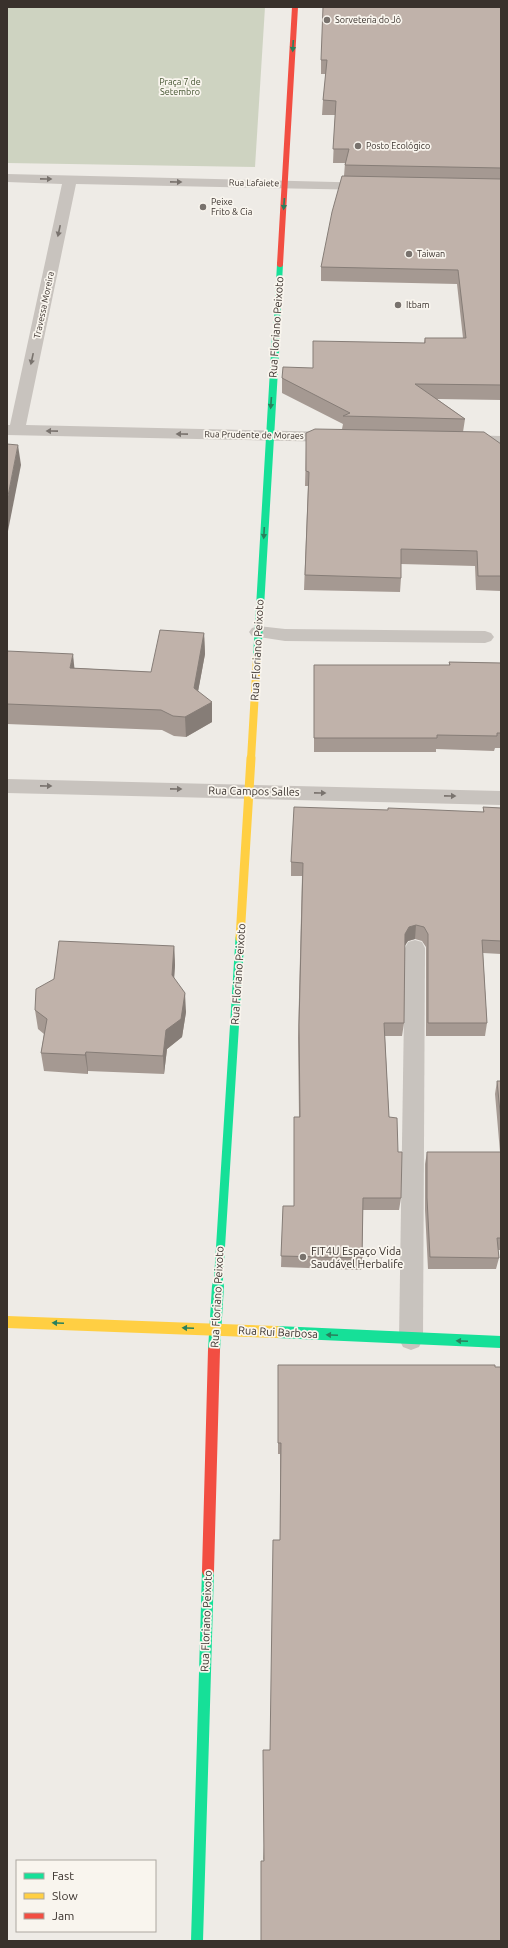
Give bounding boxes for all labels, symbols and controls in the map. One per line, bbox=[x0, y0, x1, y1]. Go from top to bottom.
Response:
marker: Sorveteria do Jô bbox=[322, 15, 332, 25]
place label: Sorveteria do Jô bbox=[335, 15, 401, 25]
one-way arrow bbox=[289, 40, 296, 52]
park label: Praça 7 de Setembro bbox=[159, 77, 201, 97]
marker: Posto Ecológico bbox=[353, 141, 363, 151]
place label: Posto Ecológico bbox=[366, 141, 430, 151]
one-way arrow bbox=[40, 176, 53, 182]
street label: Rua Lafaiete bbox=[229, 178, 279, 188]
one-way arrow bbox=[170, 179, 183, 185]
place label: Peixe Frito & Cia bbox=[211, 197, 252, 217]
one-way arrow bbox=[280, 198, 287, 210]
marker: Peixe Frito & Cia bbox=[198, 202, 208, 212]
one-way arrow bbox=[56, 225, 62, 237]
marker: Taiwan bbox=[404, 249, 414, 259]
place label: Taiwan bbox=[417, 249, 445, 259]
street label: Travessa Moreira bbox=[32, 271, 56, 339]
street label: Rua Floriano Peixoto bbox=[266, 276, 286, 378]
marker: Itbam bbox=[393, 300, 403, 310]
place label: Itbam bbox=[406, 300, 430, 310]
one-way arrow bbox=[29, 352, 35, 365]
one-way arrow bbox=[268, 397, 274, 410]
one-way arrow bbox=[45, 428, 58, 434]
street label: Rua Prudente de Moraes bbox=[204, 429, 304, 441]
one-way arrow bbox=[175, 431, 188, 437]
one-way arrow bbox=[260, 527, 267, 539]
street label: Rua Floriano Peixoto bbox=[248, 599, 266, 701]
one-way arrow bbox=[40, 783, 52, 790]
street label: Rua Campos Salles bbox=[208, 784, 300, 798]
one-way arrow bbox=[170, 786, 182, 793]
one-way arrow bbox=[314, 790, 327, 796]
one-way arrow bbox=[444, 793, 457, 799]
street label: Rua Floriano Peixoto bbox=[228, 923, 248, 1025]
place label: FIT4U Espaço Vida Saudável Herbalife bbox=[311, 1245, 403, 1270]
street label: Rua Floriano Peixoto bbox=[208, 1246, 226, 1348]
marker: FIT4U Espaço Vida Saudável Herbalife bbox=[298, 1252, 308, 1262]
one-way arrow bbox=[52, 1320, 64, 1327]
one-way arrow bbox=[182, 1324, 194, 1331]
street label: Rua Rui Barbosa bbox=[238, 1324, 318, 1340]
one-way arrow bbox=[325, 1332, 338, 1338]
one-way arrow bbox=[455, 1338, 468, 1344]
street label: Rua Floriano Peixoto bbox=[198, 1570, 214, 1672]
legend bbox=[16, 1860, 156, 1932]
text: Fast bbox=[52, 1869, 74, 1882]
text: Slow bbox=[52, 1889, 78, 1902]
text: Jam bbox=[52, 1909, 74, 1922]

